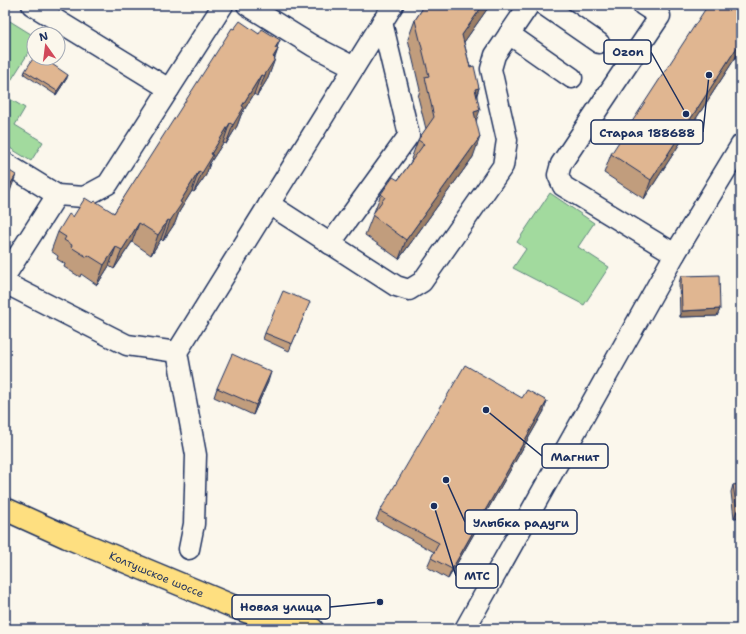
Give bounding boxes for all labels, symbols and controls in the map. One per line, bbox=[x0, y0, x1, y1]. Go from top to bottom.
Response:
north arrow bbox=[26, 26, 66, 66]
text: N bbox=[38, 28, 50, 45]
callout: Ozon bbox=[604, 40, 651, 64]
text: Ozon bbox=[612, 44, 644, 60]
callout: Старая 188688 bbox=[591, 120, 703, 144]
text: Старая 188688 bbox=[599, 125, 695, 141]
callout: Магнит bbox=[542, 444, 608, 468]
text: Магнит bbox=[550, 449, 600, 465]
callout: Улыбка радуги bbox=[465, 510, 577, 534]
text: Улыбка радуги bbox=[473, 515, 570, 531]
street label: Колтушское шоссе bbox=[107, 548, 206, 601]
callout: МТС bbox=[456, 564, 498, 588]
text: МТС bbox=[464, 568, 490, 584]
callout: Новая улица bbox=[232, 595, 330, 619]
text: Новая улица bbox=[240, 599, 323, 615]

